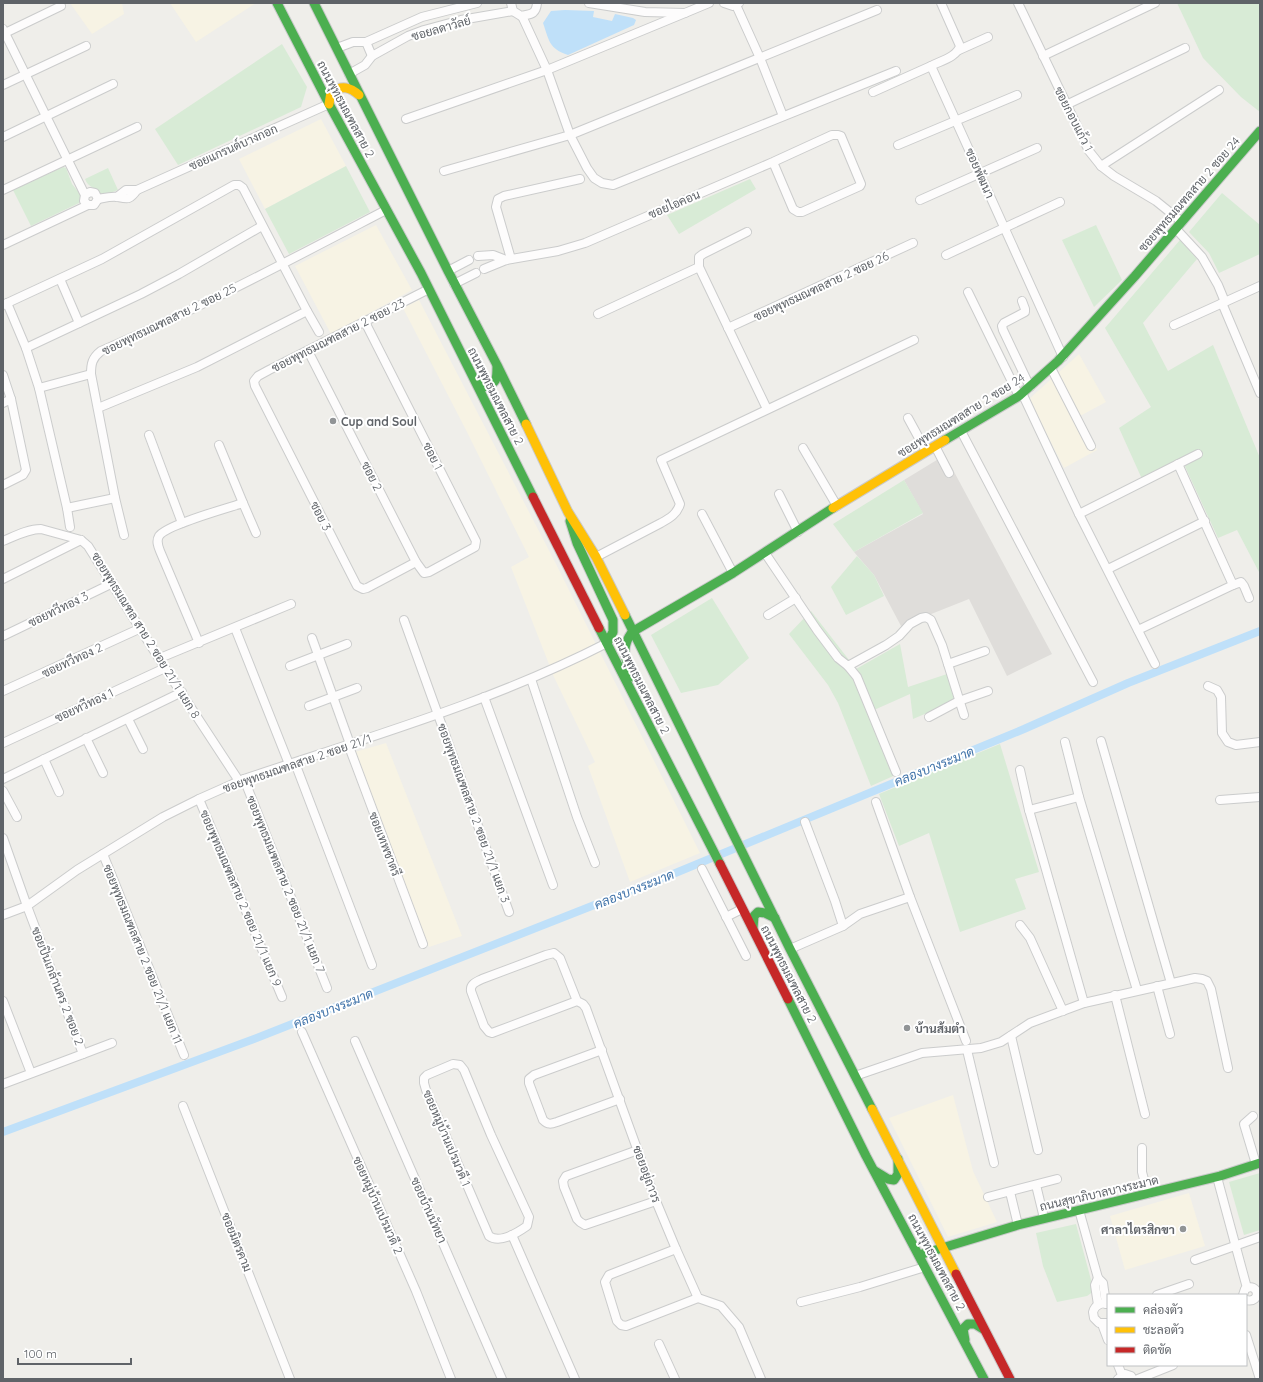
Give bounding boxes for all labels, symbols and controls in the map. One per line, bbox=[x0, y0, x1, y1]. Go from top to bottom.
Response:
street label: ซอยลดาวัลย์ bbox=[410, 12, 472, 44]
street label: ถนนพุทธมณฑลสาย 2 bbox=[312, 58, 378, 161]
street label: ซอยกอบแก้ว 1 bbox=[1051, 84, 1097, 154]
street label: ซอยแกรนด์บางกอก bbox=[186, 121, 280, 173]
street label: ซอยพุทธมณฑลสาย 2 ซอย 24 bbox=[1135, 133, 1245, 256]
street label: ซอยพัฒนา bbox=[962, 146, 998, 200]
street label: ซอยไอคอน bbox=[646, 186, 703, 222]
street label: ซอยพุทธมณฑลสาย 2 ซอย 26 bbox=[751, 248, 892, 326]
street label: ซอยพุทธมณฑลสาย 2 ซอย 25 bbox=[99, 280, 240, 360]
street label: ซอยพุทธมณฑลสาย 2 ซอย 23 bbox=[269, 295, 408, 377]
street label: ถนนพุทธมณฑลสาย 2 bbox=[463, 345, 527, 449]
street label: ซอยพุทธมณฑลสาย 2 ซอย 24 bbox=[895, 370, 1029, 462]
place label: Cup and Soul bbox=[341, 414, 417, 429]
marker: Cup and Soul bbox=[328, 416, 338, 426]
street label: ซอย 1 bbox=[420, 440, 446, 472]
street label: ซอย 2 bbox=[358, 459, 386, 494]
street label: ซอย 3 bbox=[307, 499, 335, 533]
street label: ซอยพุทธมณฑล สาย 2 ซอย 21/1 แยก 8 bbox=[87, 549, 204, 722]
street label: ซอยทวีทอง 3 bbox=[25, 588, 91, 630]
street label: ถนนพุทธมณฑลสาย 2 bbox=[609, 634, 673, 738]
street label: ซอยทวีทอง 2 bbox=[39, 639, 105, 681]
street label: ซอยทวีทอง 1 bbox=[52, 685, 116, 725]
street label: ซอยพุทธมณฑลสาย 2 ซอย 21/1 แยก 3 bbox=[433, 721, 514, 905]
street label: ซอยพุทธมณฑลสาย 2 ซอย 21/1 bbox=[221, 730, 374, 797]
water label: คลองบางระมาด bbox=[892, 743, 977, 789]
street label: ซอยพุทธมณฑลสาย 2 ซอย 21/1 แยก 7 bbox=[242, 793, 329, 976]
street label: ซอยพุทธมณฑลสาย 2 ซอย 21/1 แยก 9 bbox=[195, 807, 285, 990]
street label: ซอยเทพชาตรี bbox=[366, 810, 404, 878]
street label: ซอยพุทธมณฑลสาย 2 ซอย 21/1 แยก 11 bbox=[98, 862, 186, 1047]
water label: คลองบางระมาด bbox=[592, 866, 677, 912]
street label: ถนนพุทธมณฑลสาย 2 bbox=[756, 923, 820, 1027]
street label: ซอยปิ่นเกล้านคร 2 ซอย 2 bbox=[29, 924, 90, 1048]
water label: คลองบางระมาด bbox=[291, 985, 376, 1031]
place label: บ้านส้มตำ bbox=[915, 1021, 965, 1036]
marker: บ้านส้มตำ bbox=[902, 1023, 912, 1033]
street label: ซอยหมู่บ้านเปรมวดี 1 bbox=[419, 1088, 474, 1189]
street label: ซอยอยู่ถาวร bbox=[629, 1143, 664, 1205]
street label: ซอยหมู่บ้านเปรมวดี 2 bbox=[349, 1154, 406, 1257]
street label: ถนนสุขาภิบาลบางระมาด bbox=[1038, 1172, 1160, 1216]
street label: ซอยบ้านนัทยา bbox=[408, 1175, 450, 1245]
street label: ซอยมิตรคาม bbox=[218, 1210, 256, 1274]
street label: ถนนพุทธมณฑลสาย 2 bbox=[903, 1211, 969, 1314]
place label: ศาลาไตรสิกขา bbox=[1101, 1222, 1175, 1237]
marker: ศาลาไตรสิกขา bbox=[1178, 1224, 1188, 1234]
legend bbox=[1107, 1294, 1247, 1366]
text: คล่องตัว bbox=[1143, 1302, 1183, 1317]
text: ชะลอตัว bbox=[1143, 1322, 1184, 1337]
scale bar bbox=[18, 1340, 131, 1366]
text: ติดขัด bbox=[1143, 1342, 1172, 1357]
text: 100 m bbox=[24, 1346, 57, 1361]

